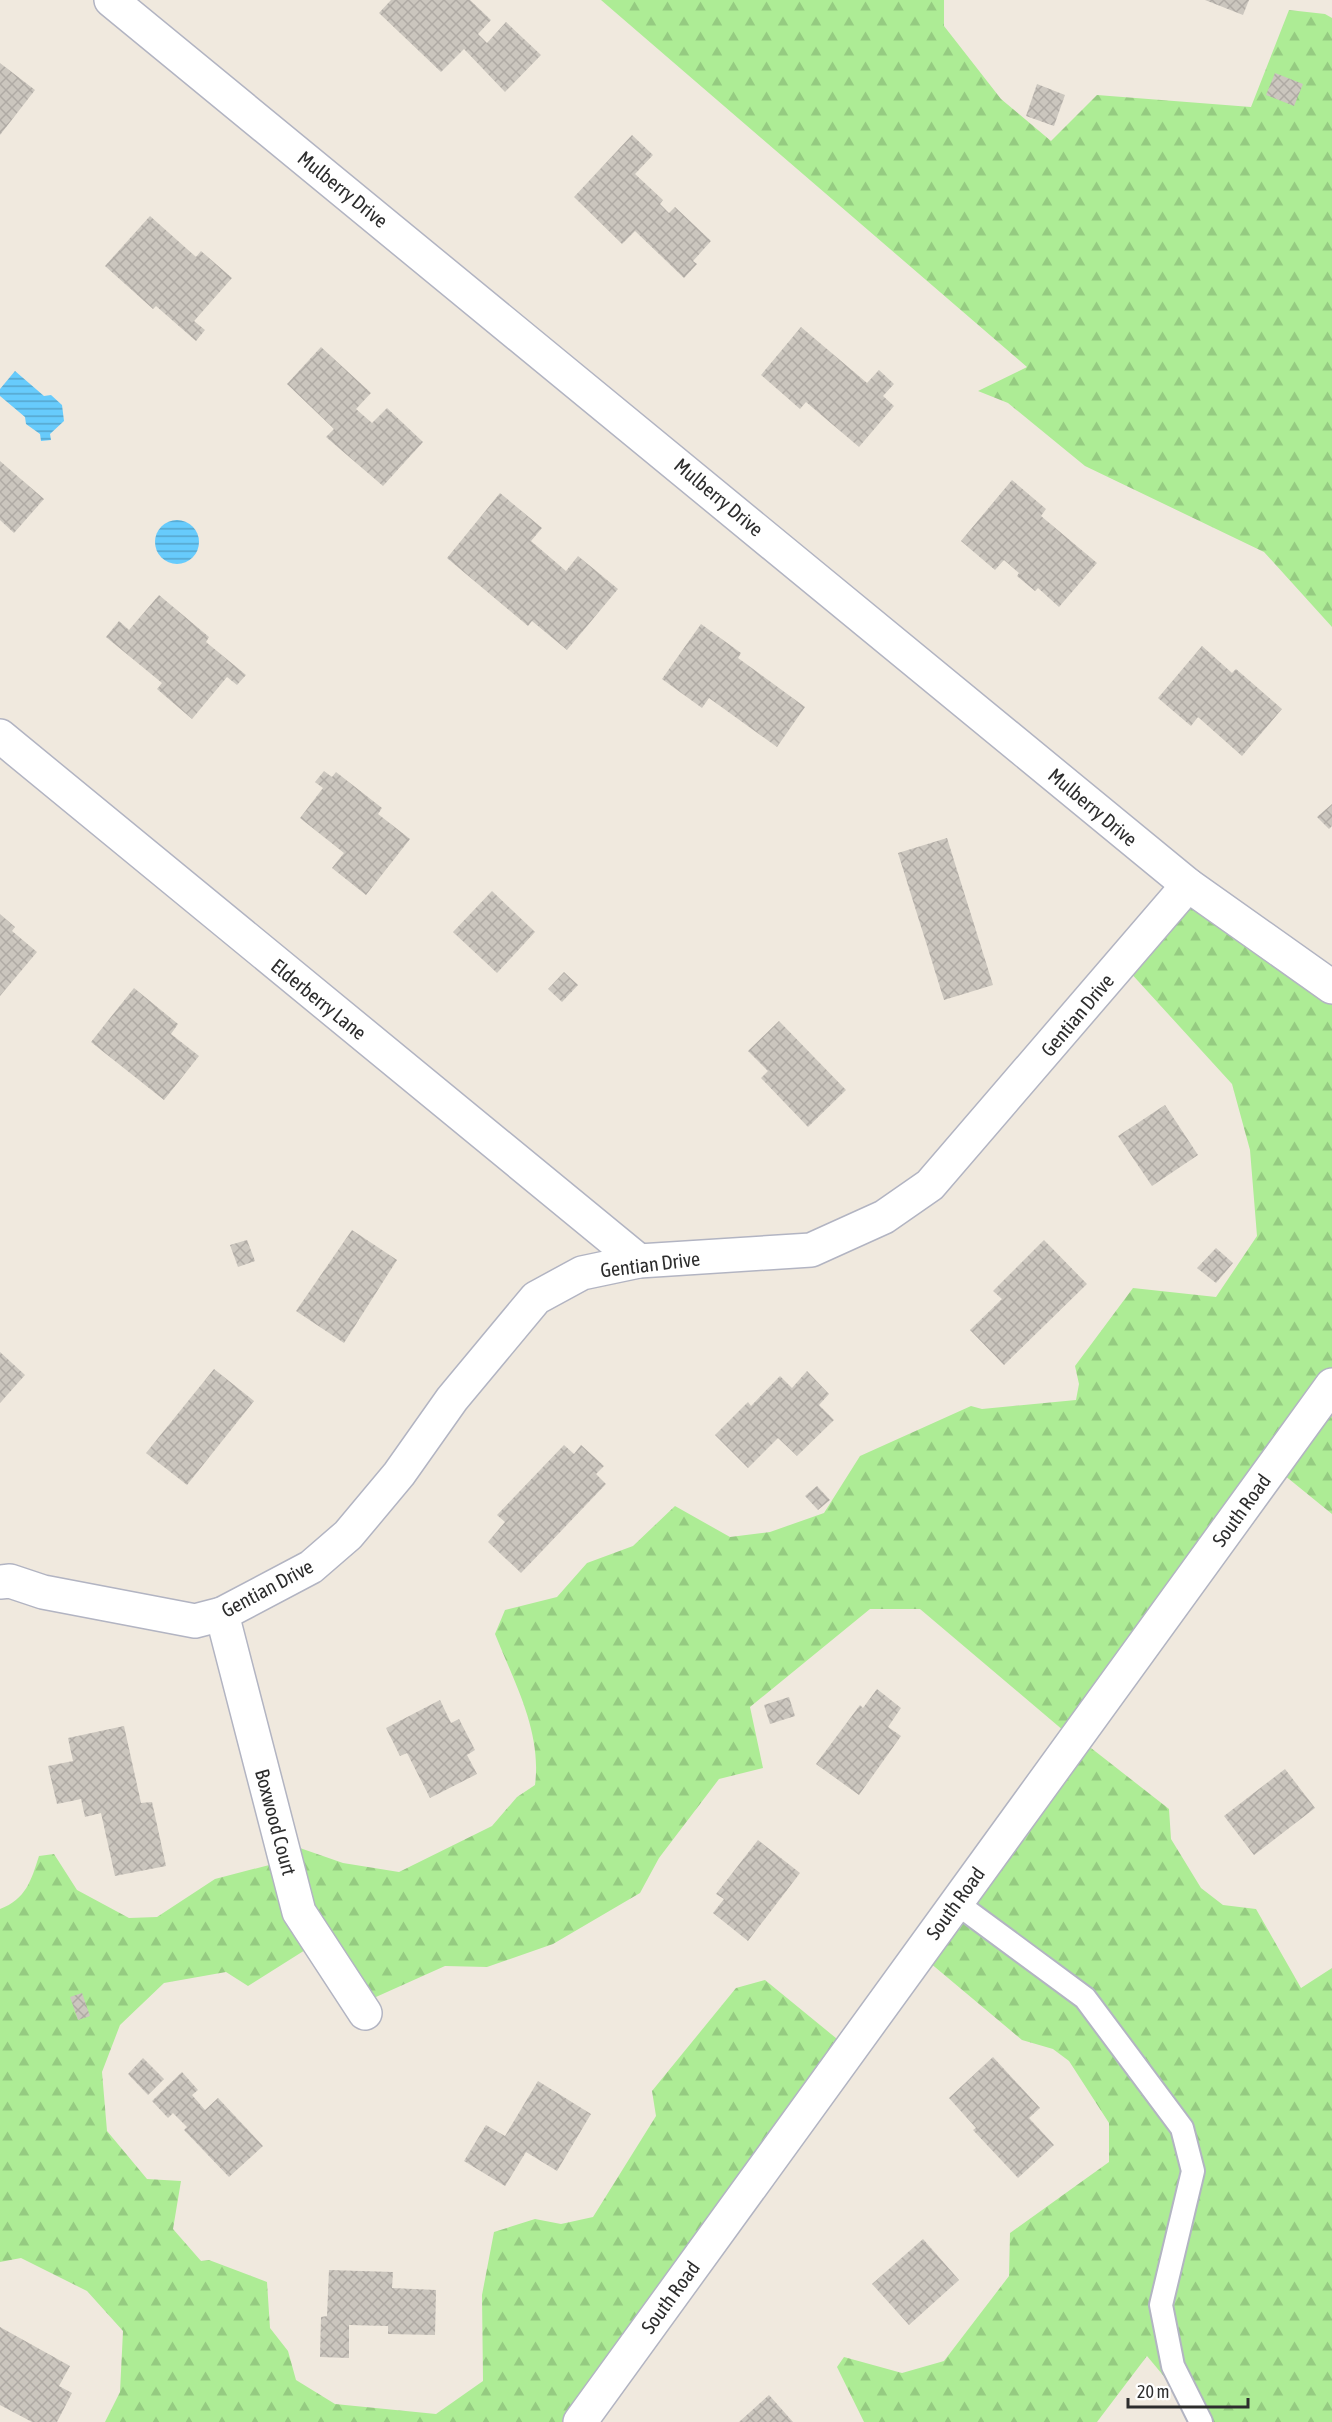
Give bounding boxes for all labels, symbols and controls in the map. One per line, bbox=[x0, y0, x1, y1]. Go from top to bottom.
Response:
street label: Mulberry Drive bbox=[294, 146, 392, 232]
street label: Mulberry Drive bbox=[670, 453, 768, 541]
street label: Mulberry Drive bbox=[1044, 763, 1142, 851]
street label: Elderberry Lane bbox=[267, 954, 371, 1044]
street label: Gentian Drive bbox=[1036, 969, 1118, 1061]
street label: Gentian Drive bbox=[599, 1246, 701, 1282]
street label: South Road bbox=[1207, 1469, 1275, 1551]
street label: Gentian Drive bbox=[217, 1554, 317, 1622]
street label: Boxwood Court bbox=[251, 1766, 301, 1878]
street label: South Road bbox=[921, 1862, 989, 1944]
street label: South Road bbox=[636, 2256, 704, 2338]
scale bar bbox=[1128, 2371, 1248, 2409]
text: 20 m bbox=[1137, 2381, 1169, 2402]

